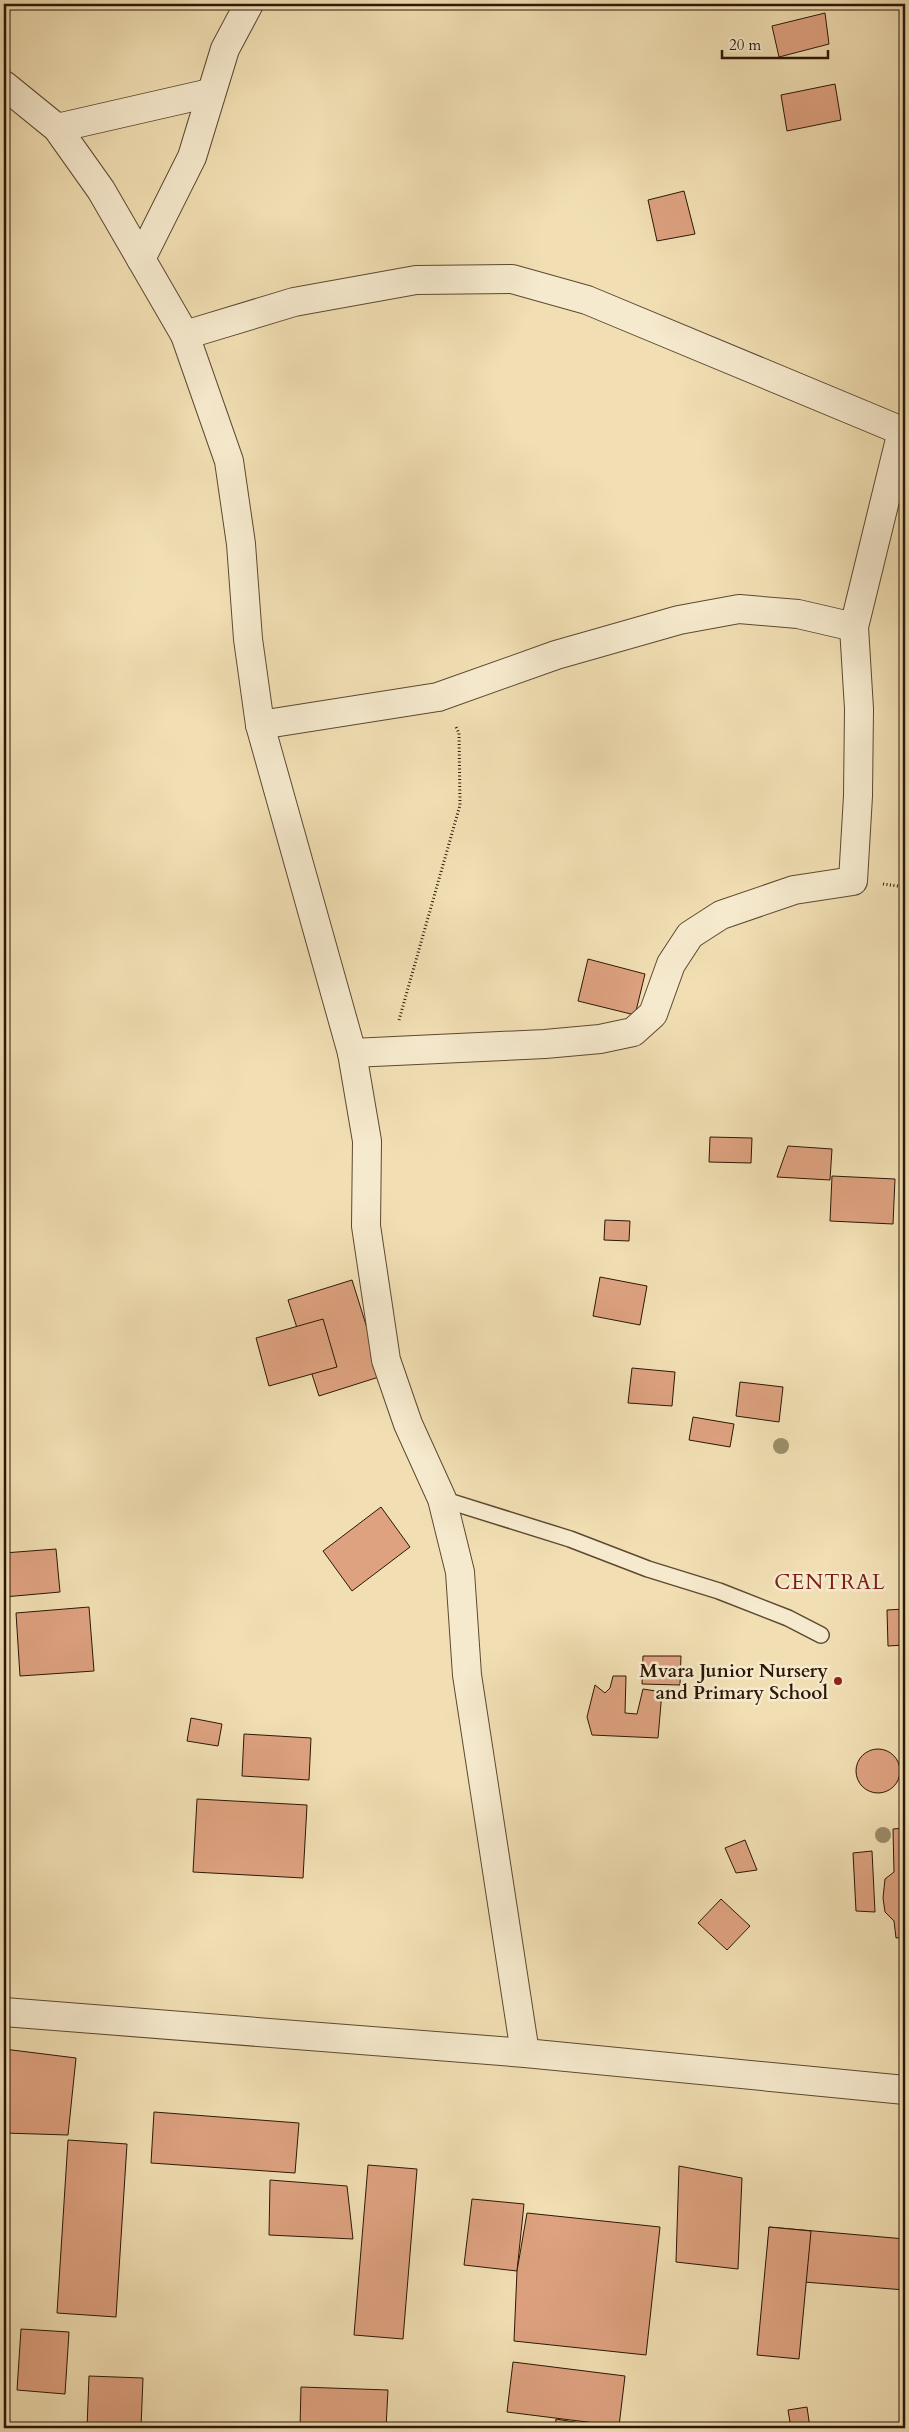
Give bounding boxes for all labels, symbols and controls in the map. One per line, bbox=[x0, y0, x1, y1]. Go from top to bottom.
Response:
scale bar bbox=[722, 28, 828, 60]
text: 20 m bbox=[729, 35, 761, 55]
district label: CENTRAL bbox=[774, 1568, 886, 1597]
place label: Mvara Junior Nursery and Primary School bbox=[639, 1658, 828, 1706]
marker: Mvara Junior Nursery and Primary School bbox=[832, 1675, 844, 1687]

